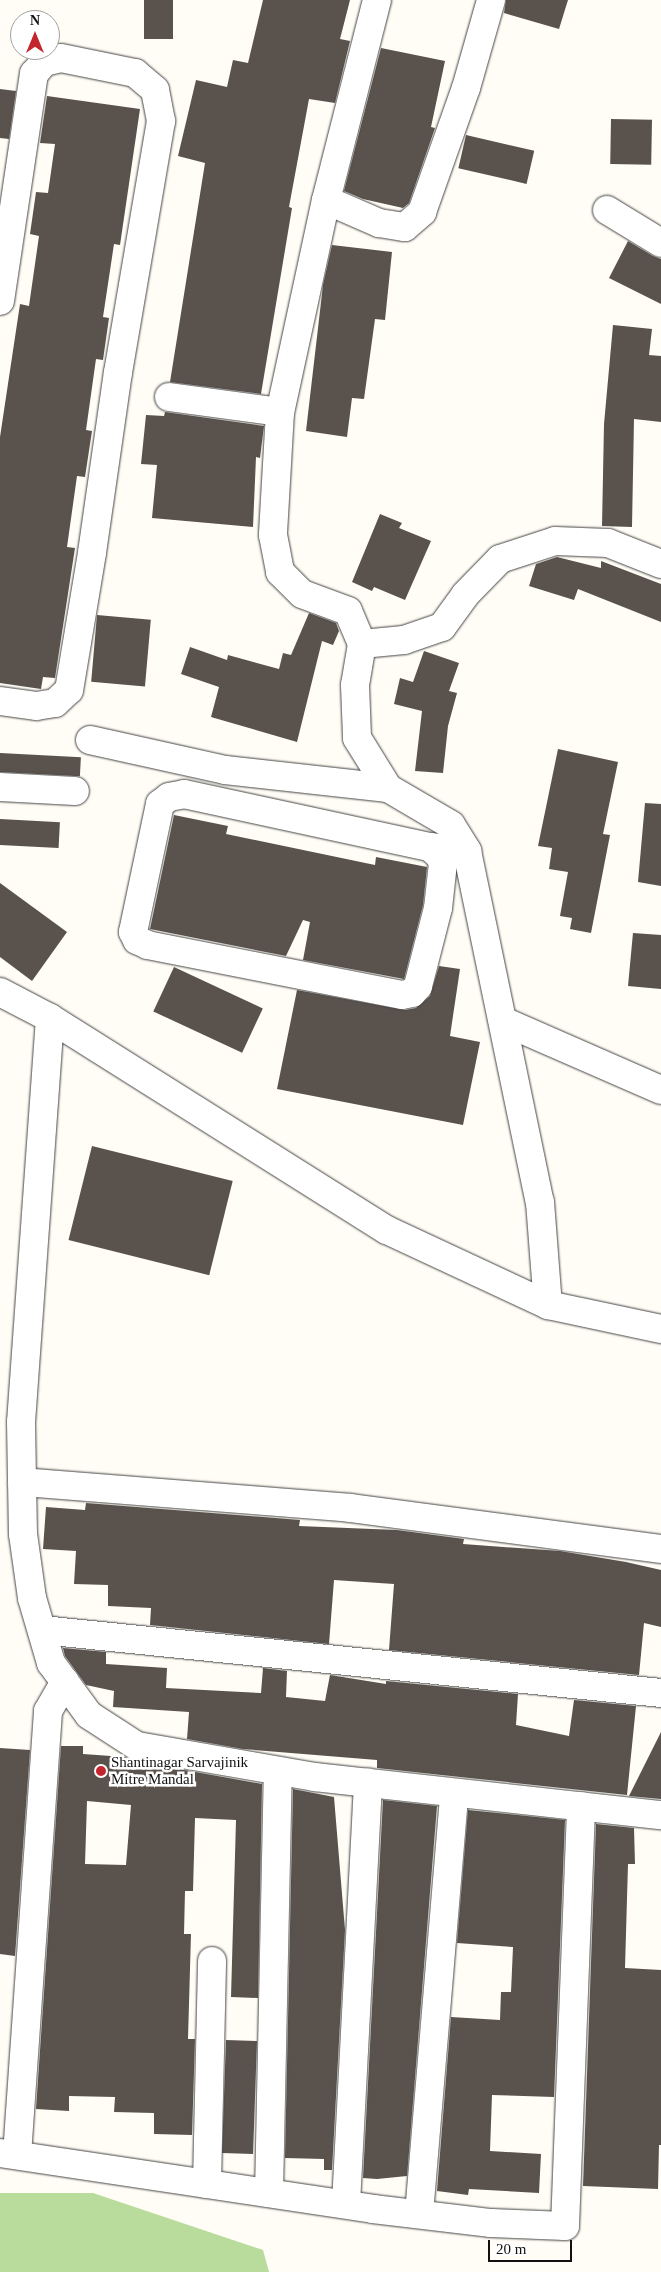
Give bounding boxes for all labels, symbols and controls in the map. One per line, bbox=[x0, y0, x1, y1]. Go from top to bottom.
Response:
north arrow bbox=[10, 10, 60, 60]
text: N bbox=[30, 13, 40, 28]
place label: Shantinagar Sarvajinik Mitre Mandal bbox=[111, 1753, 248, 1788]
marker: Shantinagar Sarvajinik Mitre Mandal bbox=[95, 1765, 107, 1777]
scale bar bbox=[491, 2230, 575, 2262]
text: 20 m bbox=[496, 2241, 526, 2257]

